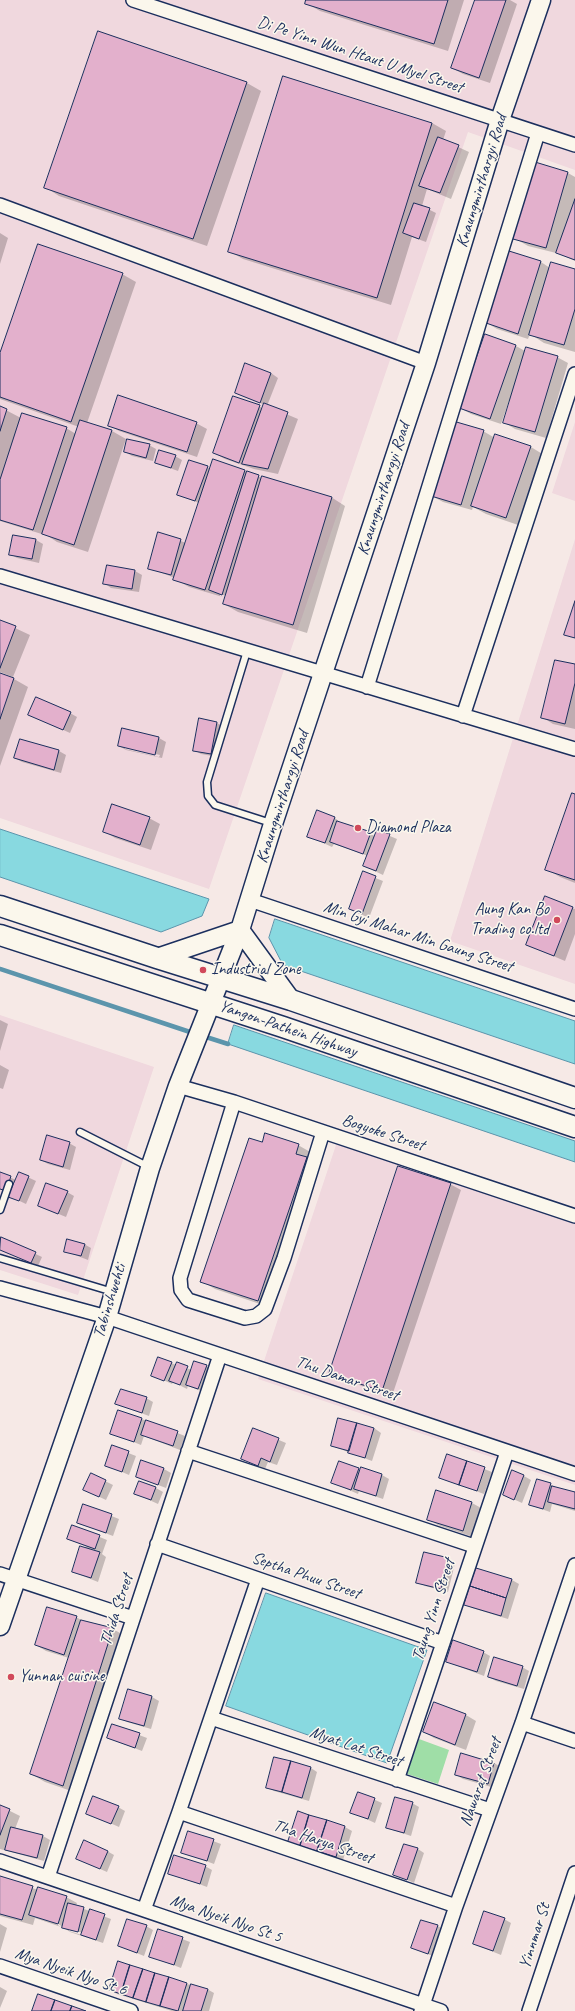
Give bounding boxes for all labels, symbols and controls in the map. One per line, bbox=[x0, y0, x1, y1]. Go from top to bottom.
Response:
street label: Di Pe Yinn Wun Htaut U Myel Street bbox=[255, 12, 465, 98]
street label: Knaungminthargyi Road bbox=[452, 112, 512, 250]
street label: Knaungminthargyi Road bbox=[353, 420, 415, 558]
street label: Knaungminthargyi Road bbox=[252, 728, 314, 866]
place label: Diamond Plaza bbox=[366, 818, 451, 838]
marker: Diamond Plaza bbox=[353, 823, 363, 833]
street label: Min Gyi Mahar Min Gaung Street bbox=[321, 897, 515, 977]
place label: Aung Kan Bo Trading co.ltd bbox=[471, 900, 549, 940]
marker: Aung Kan Bo Trading co.ltd bbox=[552, 915, 562, 925]
place label: Industrial Zone bbox=[211, 960, 300, 980]
marker: Industrial Zone bbox=[198, 965, 208, 975]
street label: Yangon-Pathein Highway bbox=[217, 996, 359, 1062]
street label: Bogyoke Street bbox=[339, 1110, 427, 1156]
street label: Tabinshwehti bbox=[89, 1261, 131, 1341]
street label: Thu Damar Street bbox=[293, 1352, 401, 1406]
street label: Septha Phuu Street bbox=[249, 1548, 363, 1604]
street label: Taung Yinn Street bbox=[408, 1556, 460, 1664]
street label: Thida Street bbox=[96, 1572, 138, 1648]
place label: Yunnan cuisine bbox=[19, 1667, 104, 1687]
marker: Yunnan cuisine bbox=[6, 1672, 16, 1682]
street label: Myat Lat Street bbox=[307, 1722, 405, 1772]
street label: Nawarat Street bbox=[456, 1735, 506, 1829]
street label: Tha Harya Street bbox=[270, 1815, 376, 1869]
street label: Mya Nyeik Nyo St 5 bbox=[167, 1890, 285, 1948]
street label: Yinnmar St bbox=[515, 1901, 555, 1971]
street label: Mya Nyeik Nyo St 6 bbox=[12, 1943, 130, 2001]

